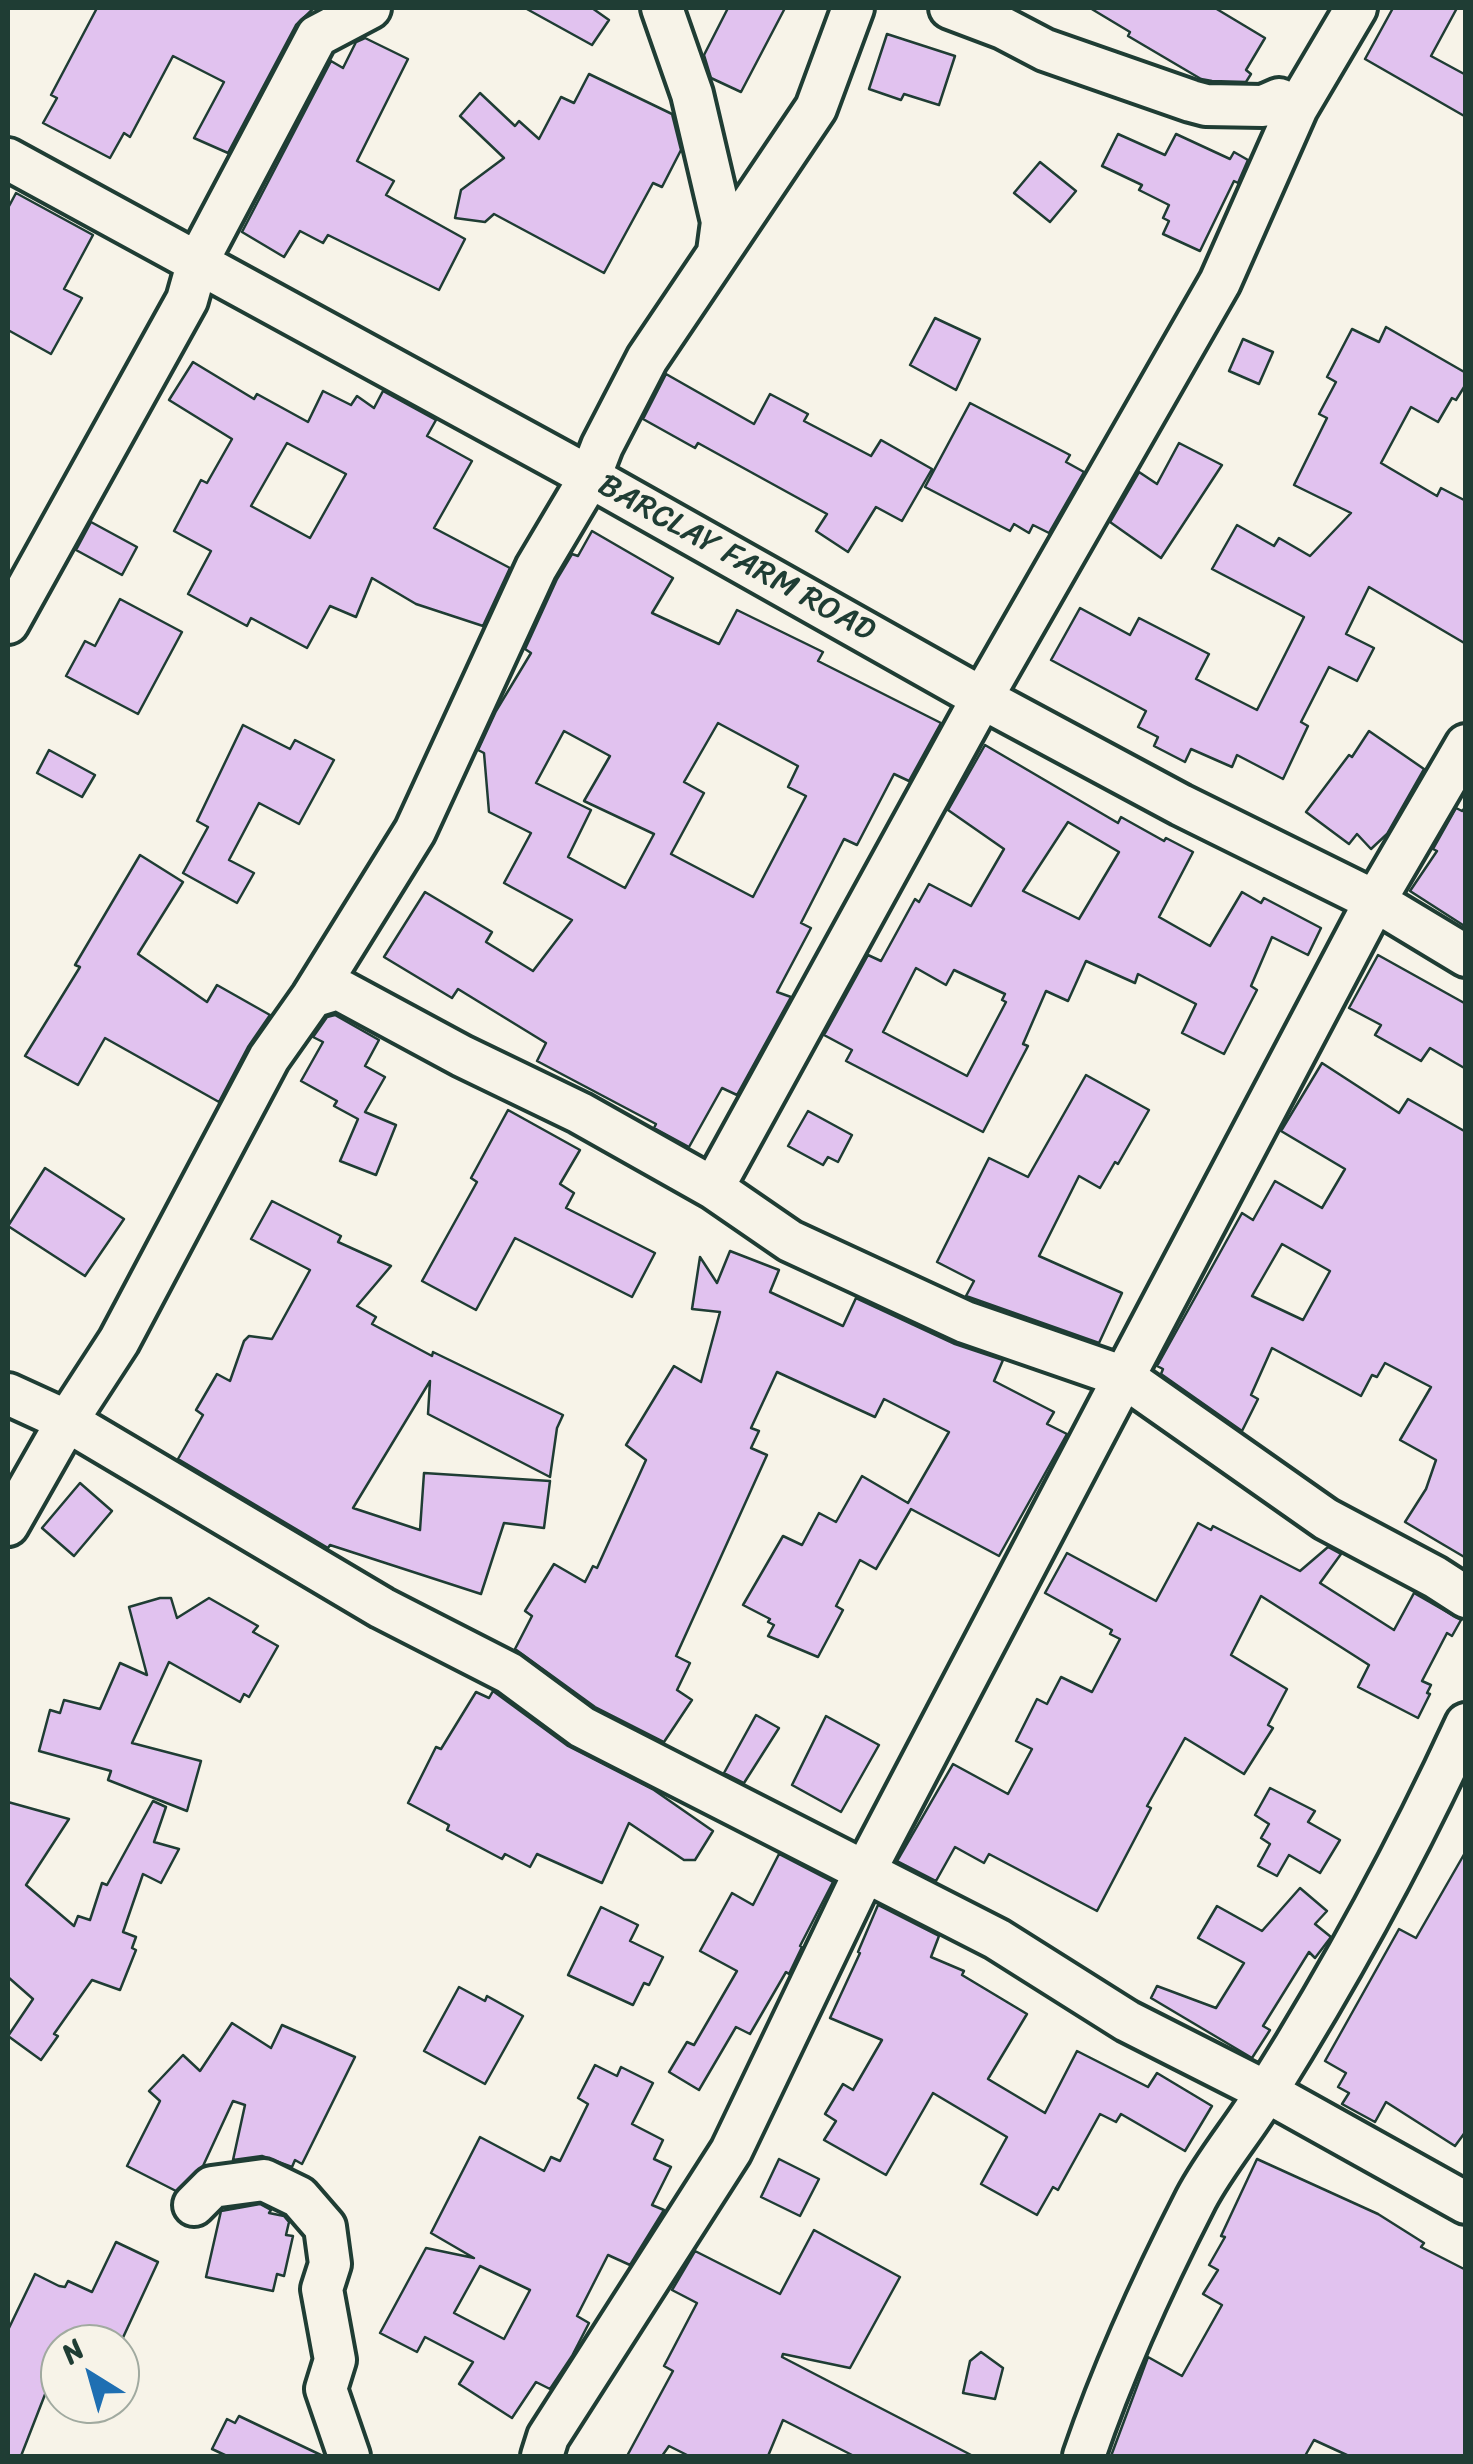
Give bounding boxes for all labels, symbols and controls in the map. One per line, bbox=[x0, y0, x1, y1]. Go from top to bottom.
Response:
street label: BARCLAY FARM ROAD bbox=[591, 467, 881, 651]
north arrow bbox=[40, 2324, 140, 2424]
text: N bbox=[50, 2326, 95, 2377]

